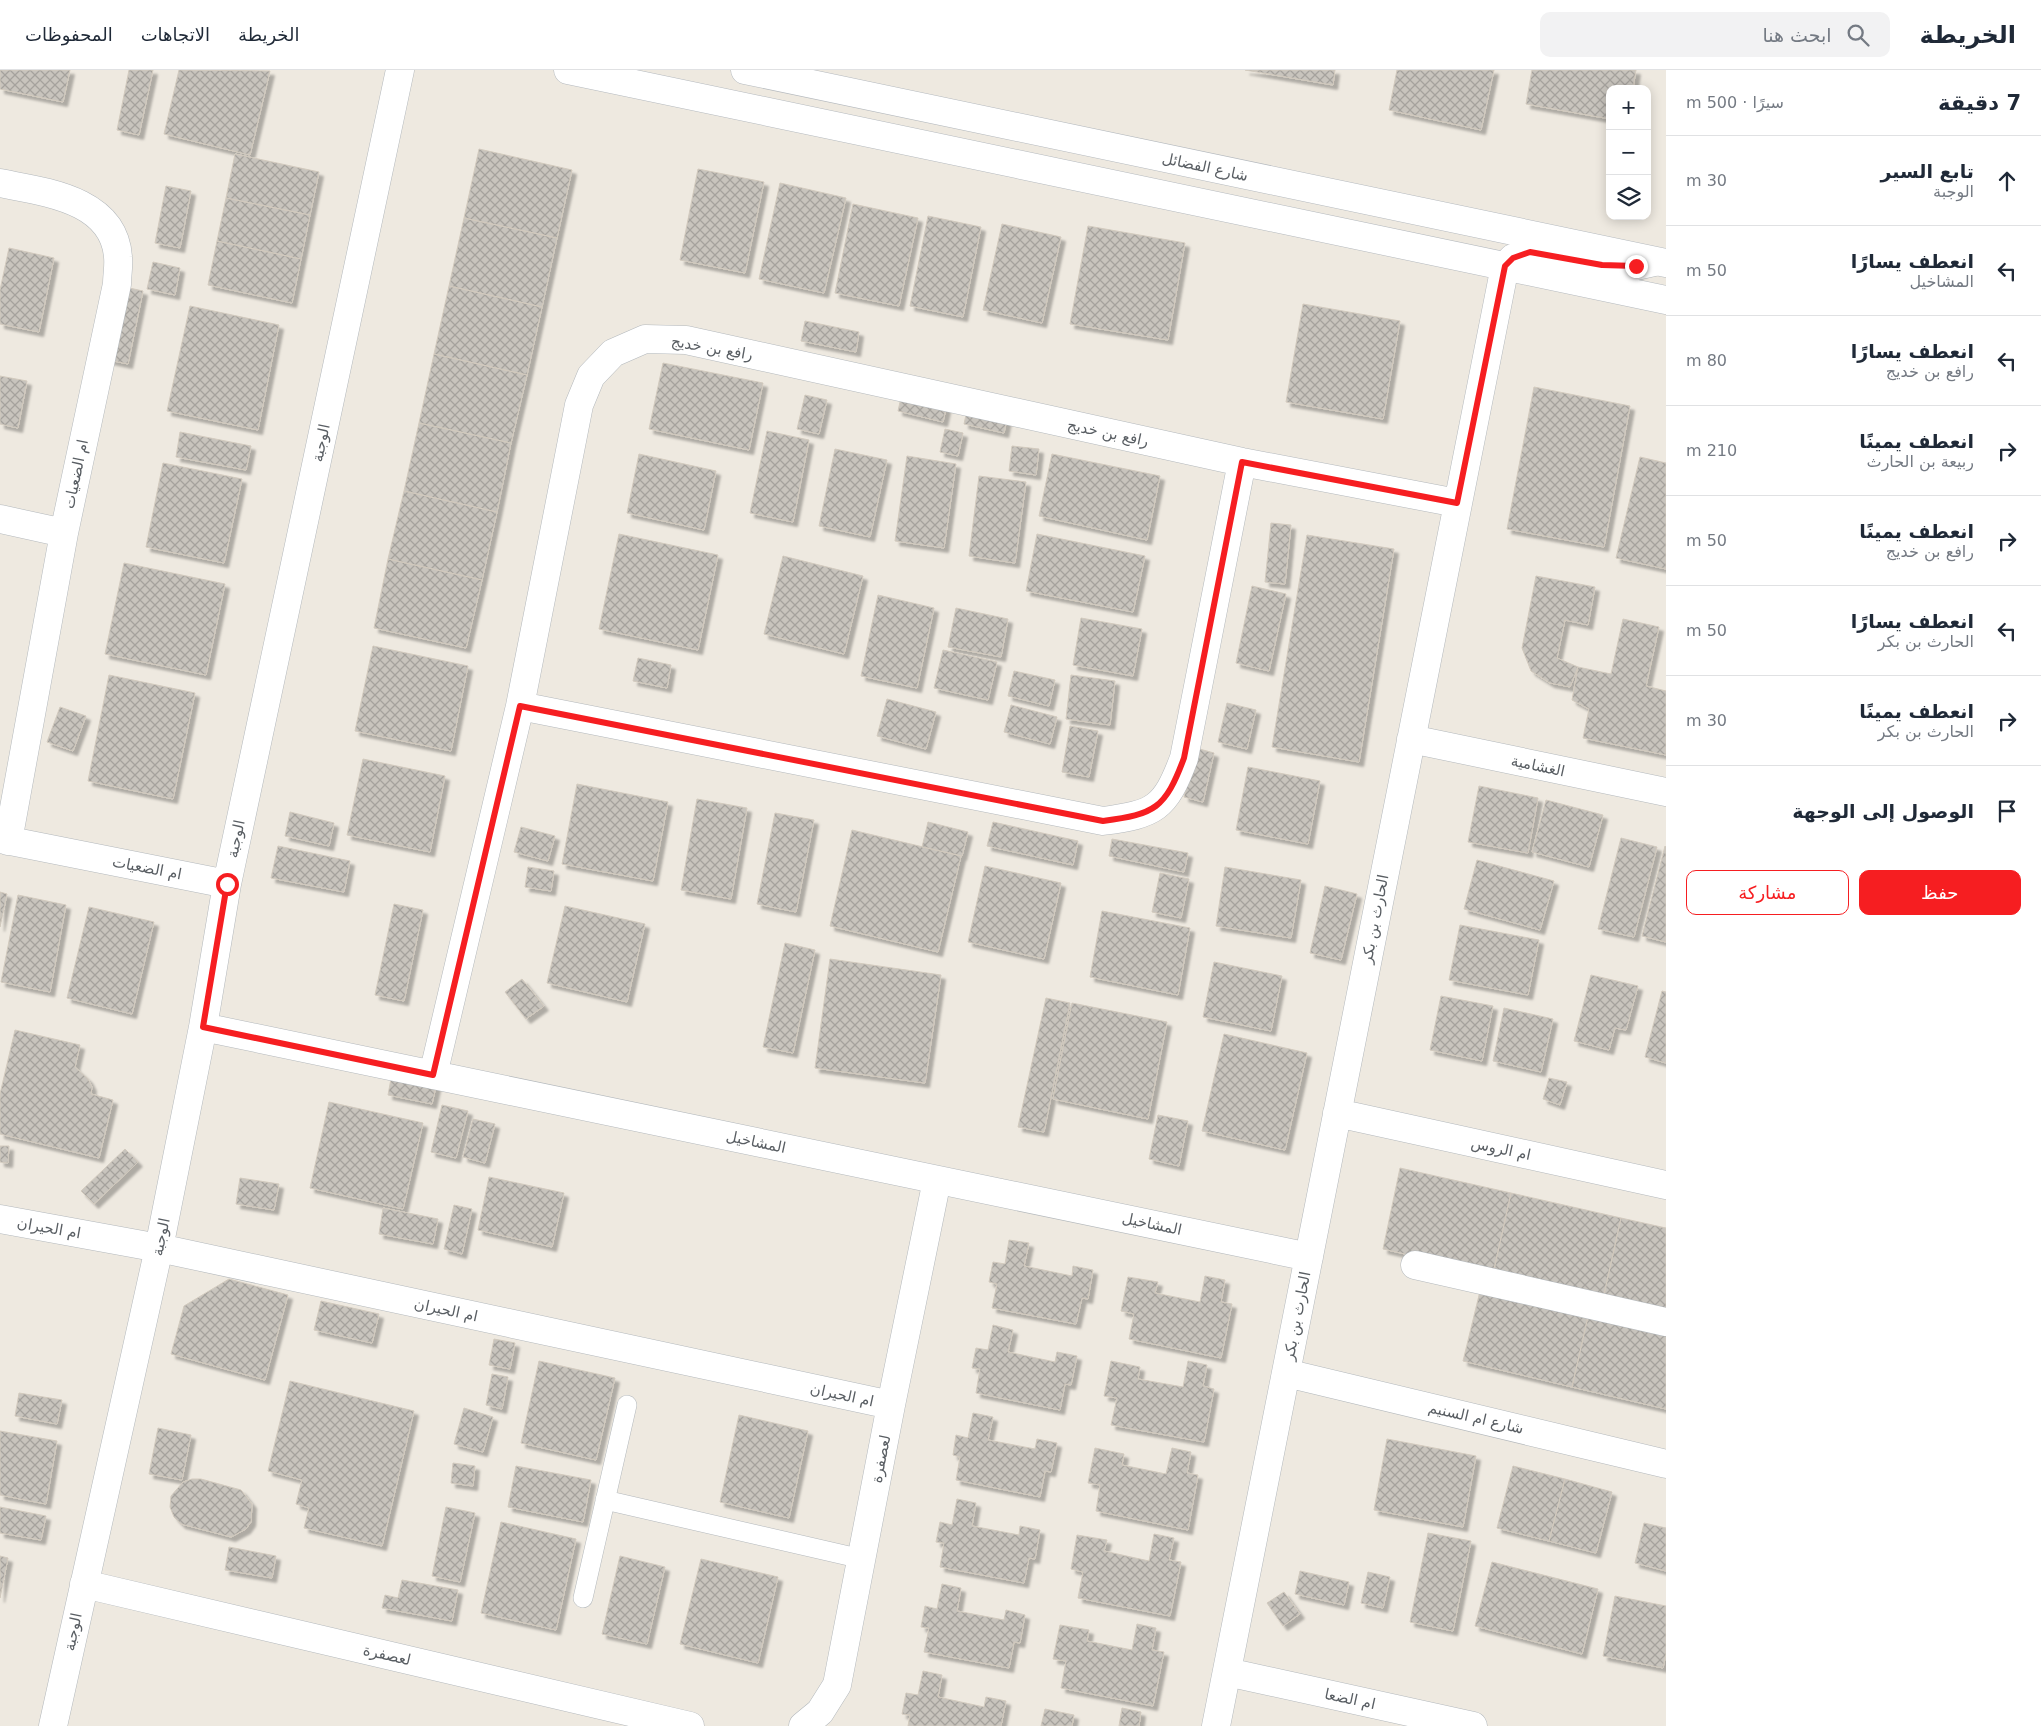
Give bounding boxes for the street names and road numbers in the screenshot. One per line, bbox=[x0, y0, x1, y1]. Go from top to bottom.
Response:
street label: شارع الفضائل bbox=[1160, 149, 1250, 185]
street label: رافع بن خديج bbox=[670, 332, 754, 364]
street label: رافع بن خديج bbox=[1066, 416, 1150, 450]
street label: الوجبة bbox=[308, 422, 334, 464]
street label: ام الضعيات bbox=[60, 438, 92, 510]
street label: الغشامية bbox=[1509, 752, 1567, 780]
street label: الوجبة bbox=[223, 818, 249, 860]
street label: ام الضعيات bbox=[111, 852, 183, 884]
street label: الحارث بن بكر bbox=[1357, 873, 1392, 966]
street label: المشاخيل bbox=[725, 1127, 787, 1157]
street label: ام الروس bbox=[1469, 1134, 1533, 1164]
street label: المشاخيل bbox=[1121, 1209, 1183, 1239]
street label: ام الحيران bbox=[16, 1214, 82, 1242]
street label: الوجبة bbox=[148, 1216, 174, 1258]
street label: الحارث بن بكر bbox=[1279, 1270, 1314, 1363]
street label: ام الحيران bbox=[413, 1294, 479, 1326]
street label: ام الحيران bbox=[809, 1379, 875, 1411]
street label: شارع ام السنيم bbox=[1426, 1398, 1526, 1438]
street label: لعصفرة bbox=[868, 1433, 894, 1485]
street label: الوجبة bbox=[60, 1611, 86, 1653]
street label: لعصفرة bbox=[361, 1641, 413, 1669]
street label: ام الضعا bbox=[1323, 1685, 1377, 1713]

